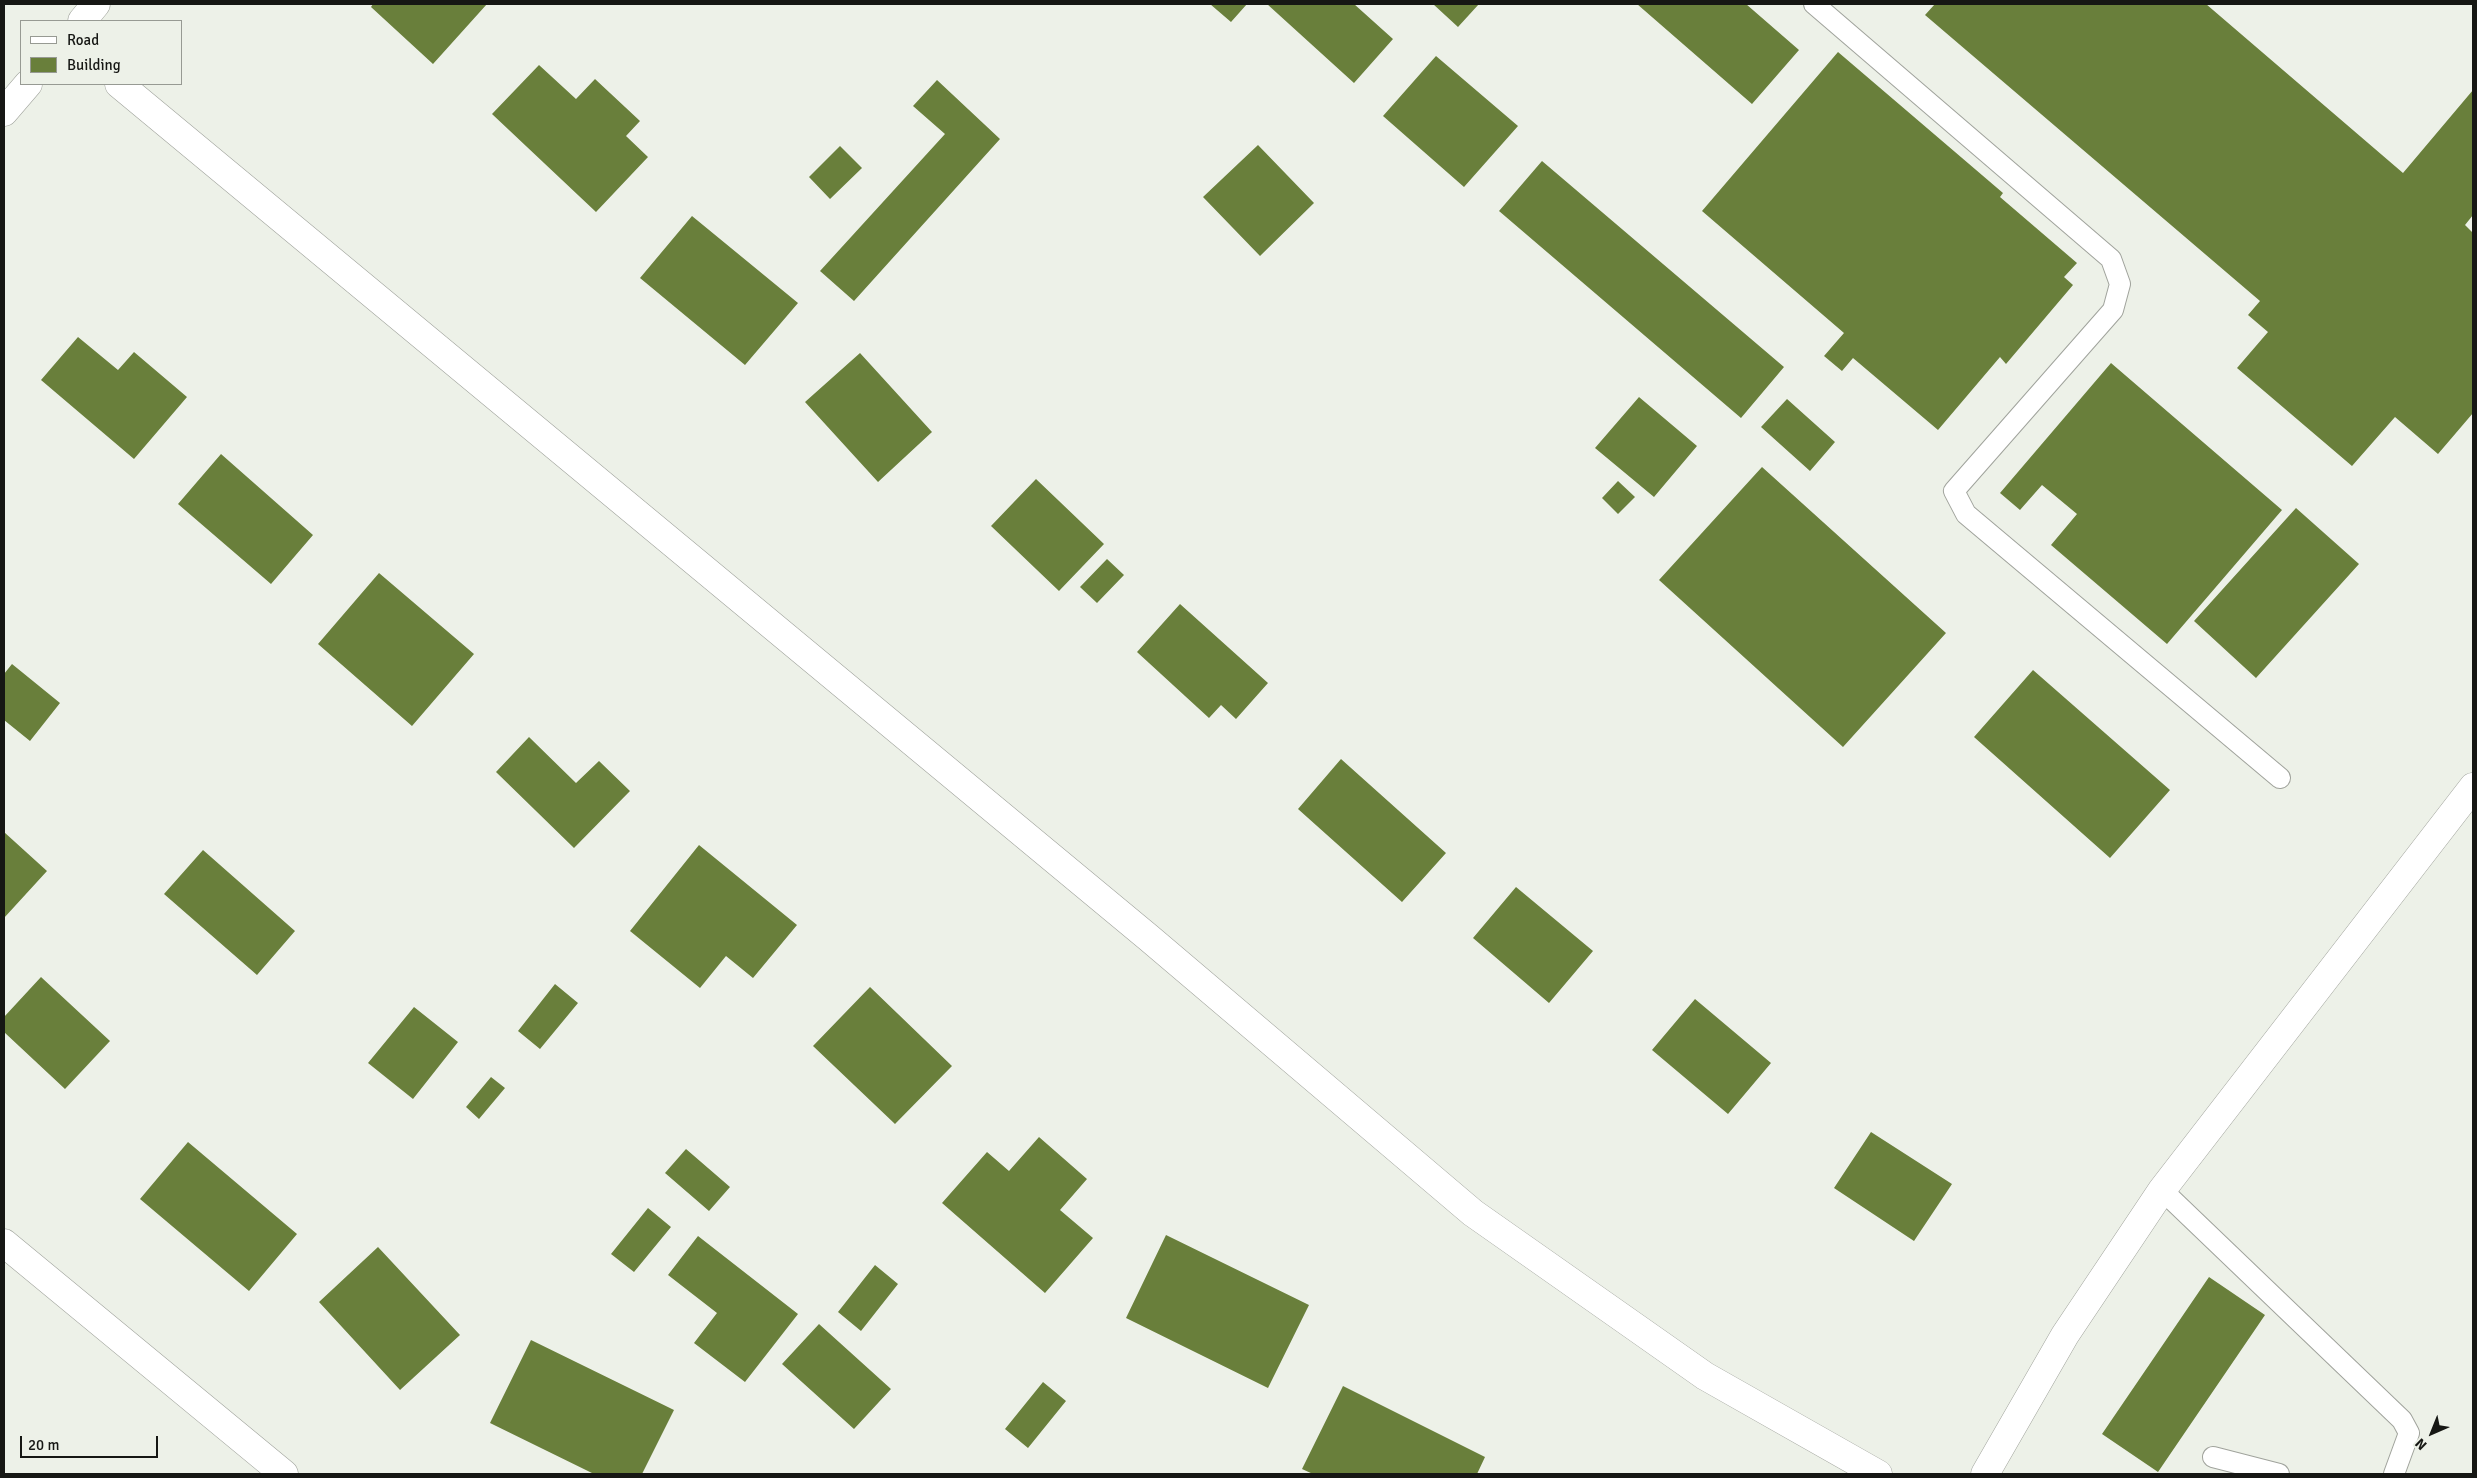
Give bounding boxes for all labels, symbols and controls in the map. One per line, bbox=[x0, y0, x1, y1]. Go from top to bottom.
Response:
legend bbox=[20, 20, 182, 85]
text: Road bbox=[67, 31, 99, 49]
text: Building bbox=[67, 56, 121, 74]
north arrow bbox=[2407, 1408, 2457, 1458]
scale bar bbox=[22, 1426, 160, 1458]
text: N bbox=[2412, 1435, 2431, 1454]
text: 20 m bbox=[28, 1436, 59, 1454]

